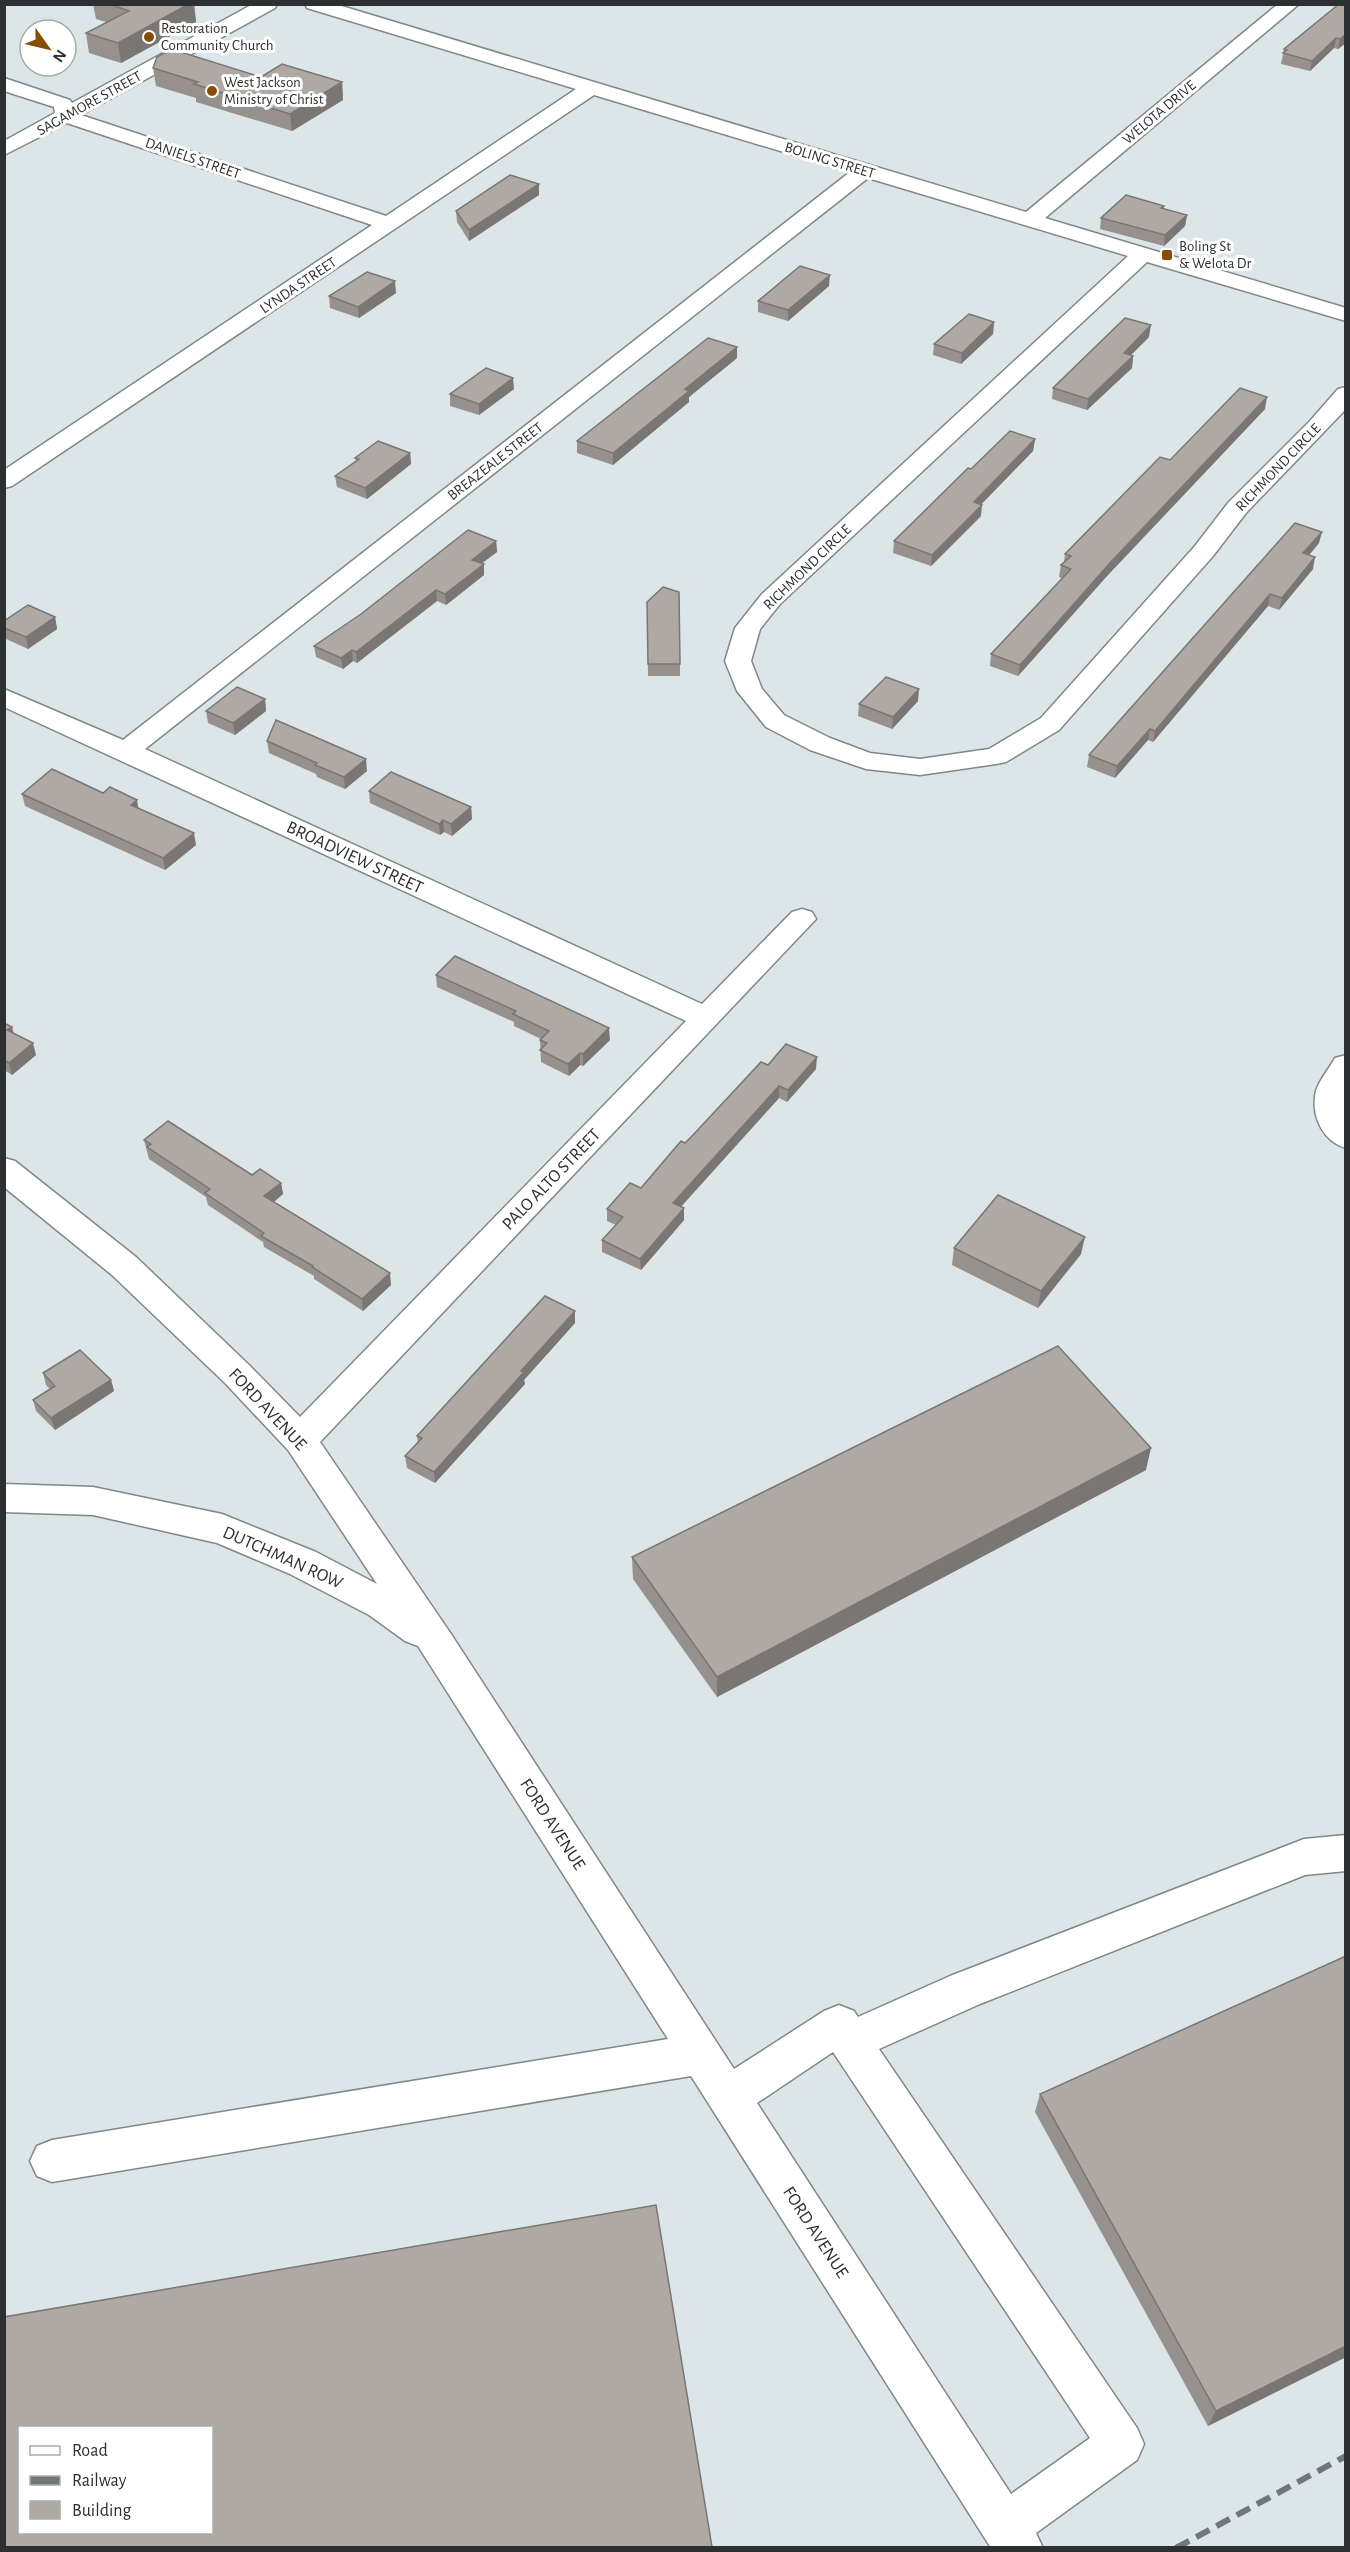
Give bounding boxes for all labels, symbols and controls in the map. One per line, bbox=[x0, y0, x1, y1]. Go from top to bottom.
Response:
north arrow bbox=[18, 18, 78, 78]
place label: Restoration Community Church bbox=[161, 21, 274, 53]
marker: Restoration Community Church bbox=[142, 30, 156, 44]
text: N bbox=[50, 47, 69, 65]
street label: SAGAMORE STREET bbox=[34, 68, 145, 138]
place label: West Jackson Ministry of Christ bbox=[224, 75, 324, 107]
street label: WELOTA DRIVE bbox=[1120, 78, 1199, 147]
marker: West Jackson Ministry of Christ bbox=[205, 84, 219, 98]
street label: DANIELS STREET bbox=[143, 135, 243, 182]
street label: BOLING STREET bbox=[783, 140, 877, 182]
place label: Boling St & Welota Dr bbox=[1179, 239, 1251, 271]
marker: Boling St & Welota Dr bbox=[1160, 248, 1174, 262]
street label: LYNDA STREET bbox=[257, 254, 340, 316]
street label: BREAZEALE STREET bbox=[445, 419, 546, 503]
street label: RICHMOND CIRCLE bbox=[1233, 421, 1324, 514]
street label: RICHMOND CIRCLE bbox=[761, 522, 854, 613]
street label: BROADVIEW STREET bbox=[284, 818, 426, 897]
street label: PALO ALTO STREET bbox=[499, 1126, 604, 1234]
street label: FORD AVENUE bbox=[225, 1365, 310, 1454]
street label: DUTCHMAN ROW bbox=[220, 1523, 345, 1592]
street label: FORD AVENUE bbox=[516, 1776, 588, 1874]
street label: FORD AVENUE bbox=[779, 2184, 851, 2282]
legend bbox=[18, 2426, 213, 2534]
text: Road bbox=[72, 2442, 108, 2460]
text: Railway bbox=[72, 2472, 127, 2490]
text: Building bbox=[72, 2502, 132, 2520]

